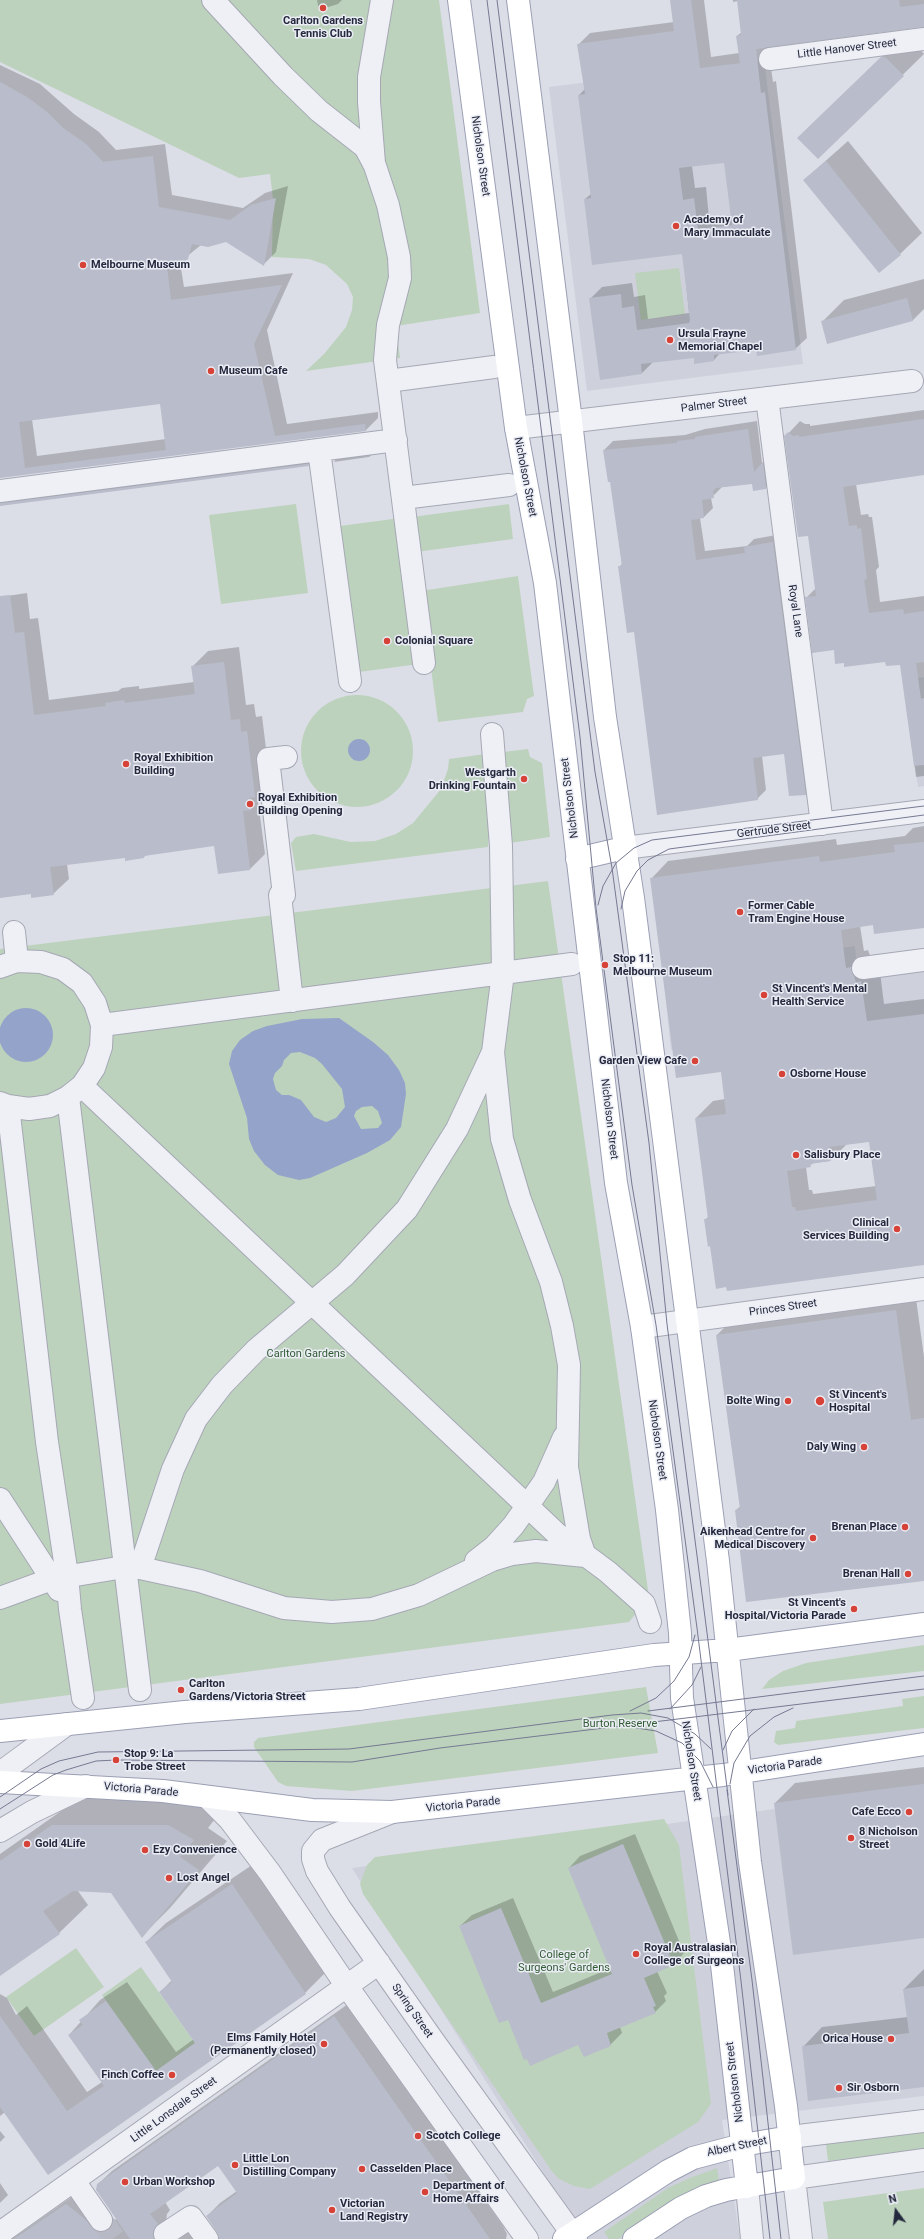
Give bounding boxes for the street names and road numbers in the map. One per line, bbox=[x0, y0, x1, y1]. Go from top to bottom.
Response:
street label: Little Hanover Street bbox=[797, 36, 897, 62]
street label: Nicholson Street bbox=[468, 115, 492, 197]
street label: Palmer Street bbox=[680, 394, 748, 416]
street label: Nicholson Street bbox=[511, 436, 539, 518]
street label: Royal Lane bbox=[785, 584, 805, 638]
street label: Nicholson Street bbox=[559, 757, 581, 839]
street label: Gertrude Street bbox=[736, 819, 812, 841]
street label: Nicholson Street bbox=[598, 1078, 620, 1160]
street label: Princes Street bbox=[748, 1297, 818, 1319]
street label: Nicholson Street bbox=[645, 1399, 669, 1481]
street label: Nicholson Street bbox=[678, 1720, 704, 1802]
street label: Victoria Parade bbox=[747, 1754, 823, 1778]
street label: Victoria Parade bbox=[103, 1780, 179, 1800]
street label: Victoria Parade bbox=[425, 1795, 501, 1815]
street label: Spring Street bbox=[388, 1981, 436, 2041]
street label: Nicholson Street bbox=[724, 2041, 746, 2123]
street label: Little Lonsdale Street bbox=[128, 2074, 220, 2146]
street label: Albert Street bbox=[706, 2134, 768, 2160]

